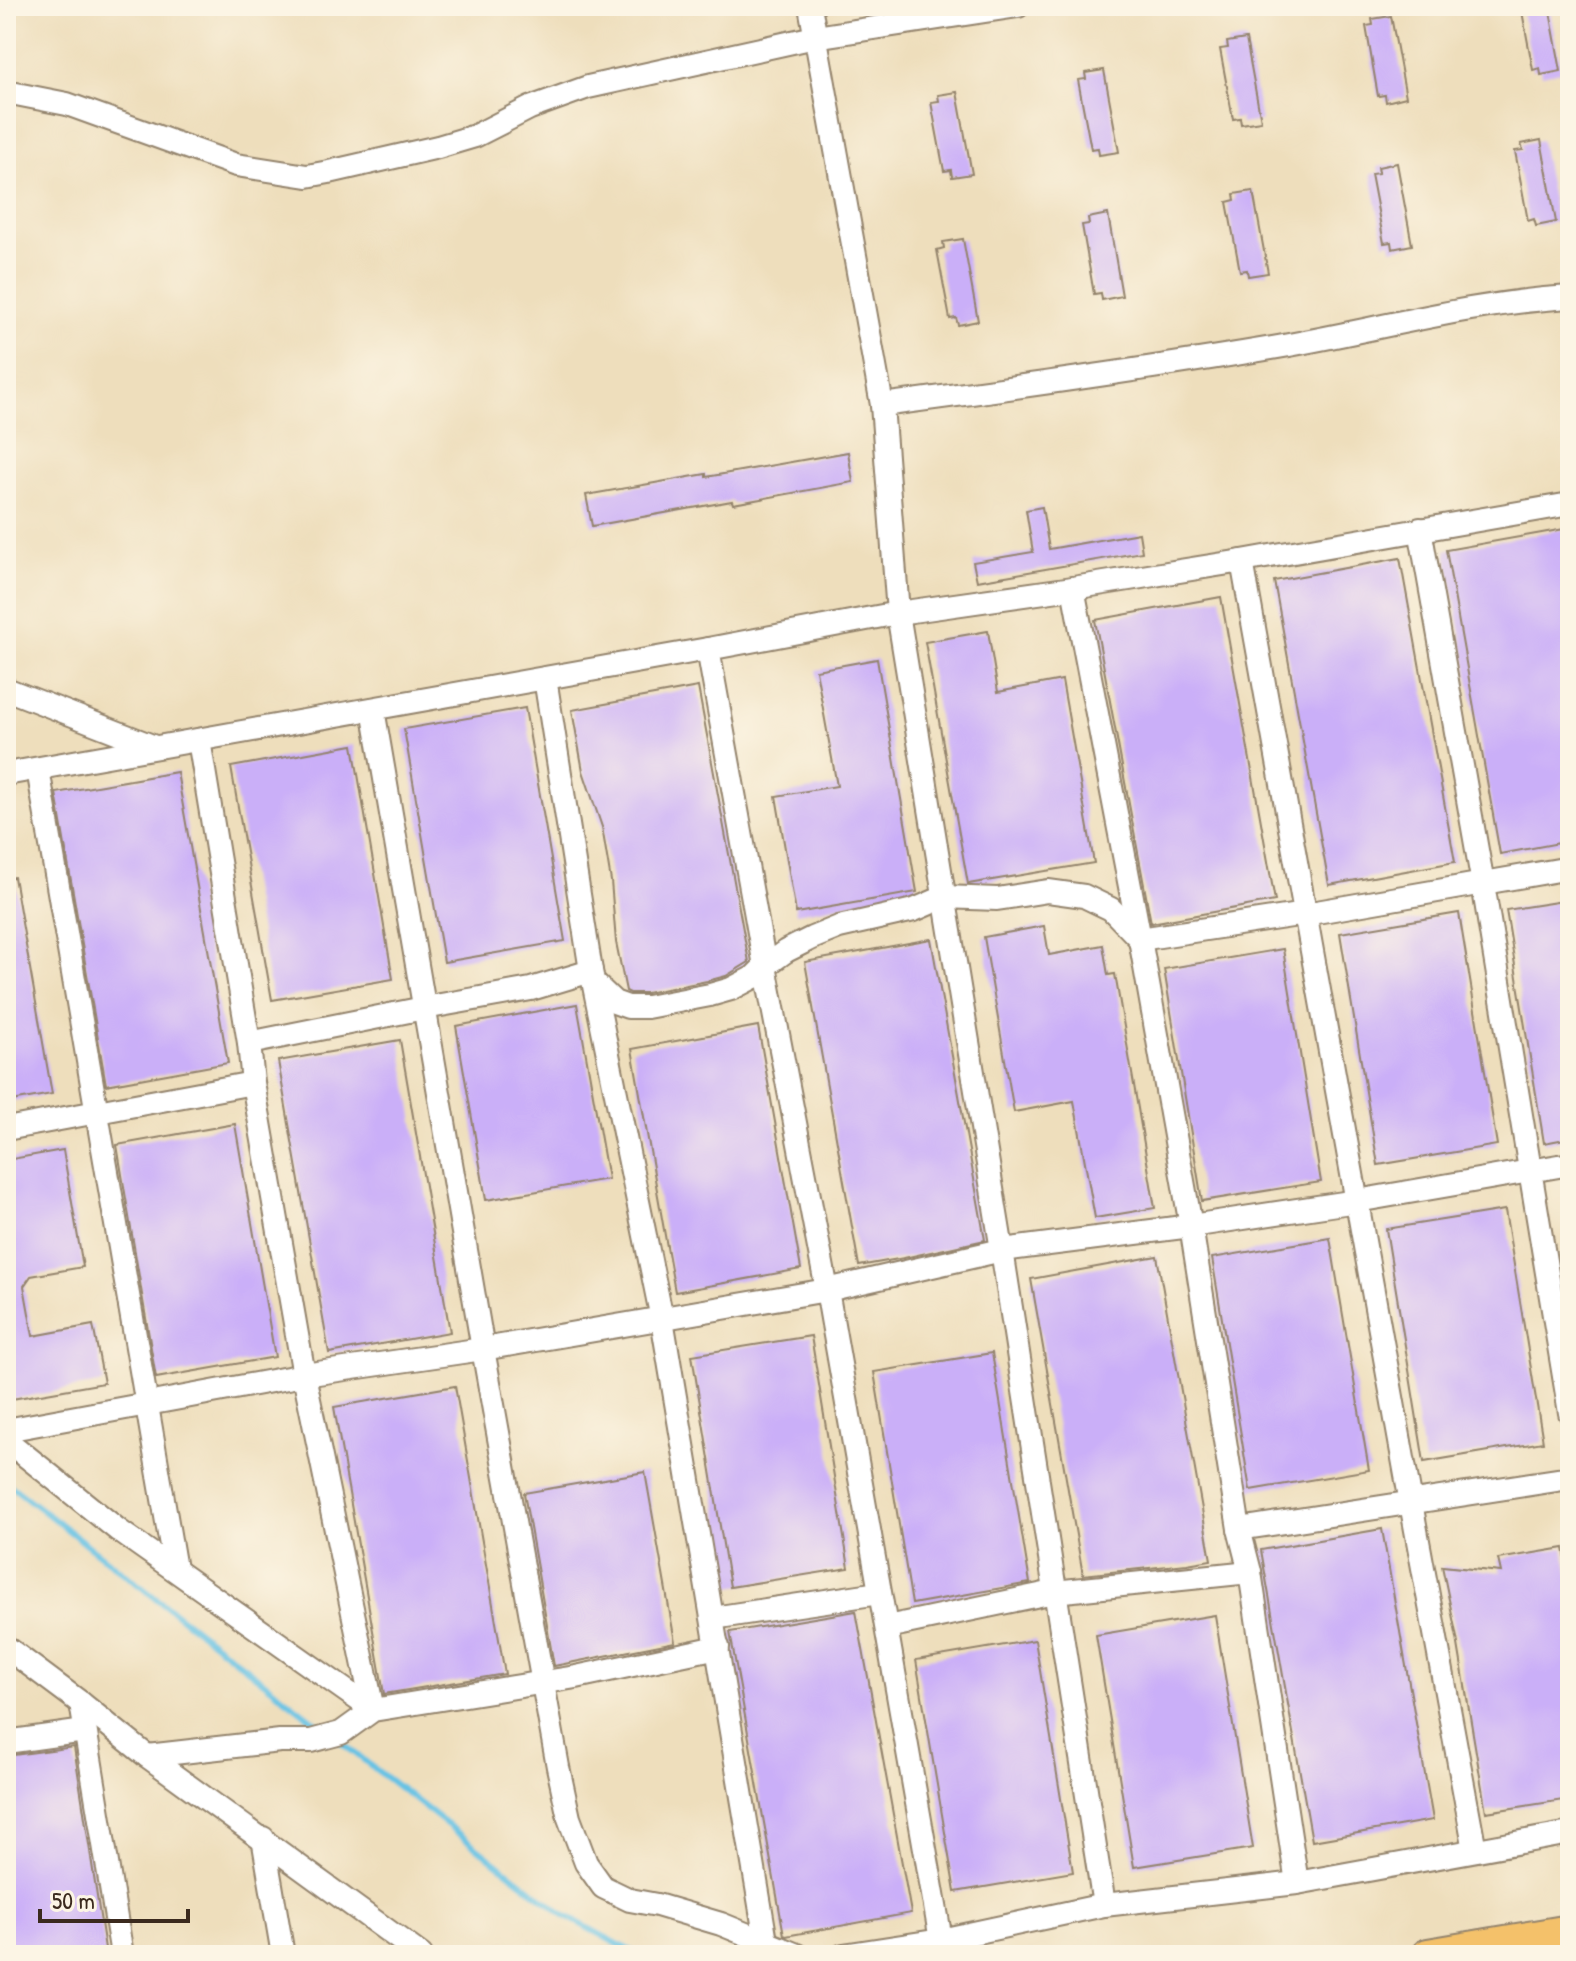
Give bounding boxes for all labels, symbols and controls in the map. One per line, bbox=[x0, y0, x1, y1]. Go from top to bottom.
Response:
scale bar bbox=[40, 1873, 188, 1923]
text: 50 m bbox=[52, 1884, 95, 1916]

